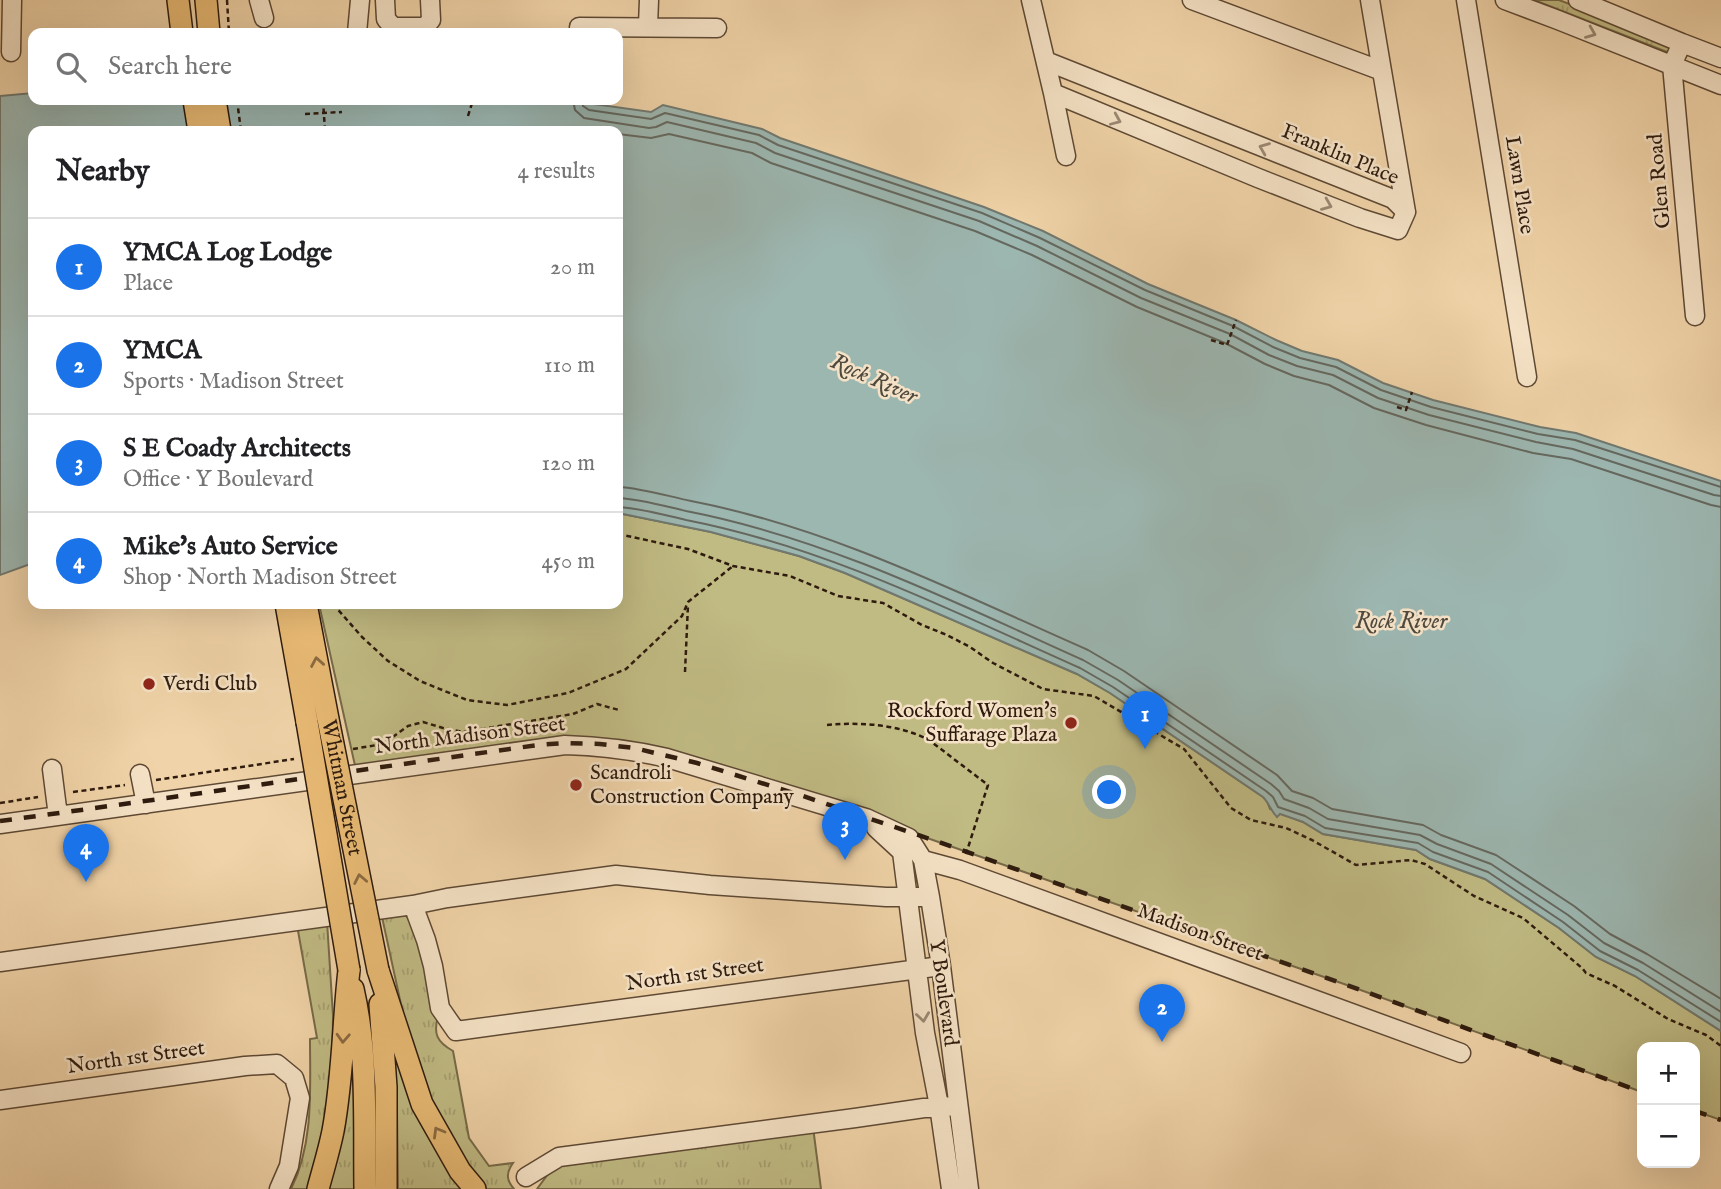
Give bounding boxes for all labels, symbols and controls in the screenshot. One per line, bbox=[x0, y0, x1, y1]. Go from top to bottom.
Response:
one-way arrow bbox=[1584, 25, 1597, 39]
search box bbox=[28, 28, 623, 105]
icon: search bbox=[52, 48, 90, 86]
text: Search here bbox=[108, 50, 232, 83]
one-way arrow bbox=[1110, 111, 1122, 125]
street label: Franklin Place bbox=[1277, 118, 1403, 192]
street label: Glen Road bbox=[1642, 132, 1678, 230]
street label: Lawn Place bbox=[1498, 134, 1540, 236]
one-way arrow bbox=[1259, 142, 1271, 156]
text: Nearby bbox=[56, 153, 149, 191]
text: 4 results bbox=[517, 157, 595, 186]
one-way arrow bbox=[1321, 197, 1333, 211]
text: YMCA Log Lodge bbox=[123, 236, 332, 269]
text: 1 bbox=[75, 253, 83, 282]
text: 20 m bbox=[550, 253, 595, 282]
text: Place bbox=[123, 269, 173, 298]
text: YMCA bbox=[123, 334, 201, 367]
water label: Rock River bbox=[826, 347, 923, 411]
text: 2 bbox=[74, 351, 84, 380]
text: 110 m bbox=[544, 351, 595, 380]
text: Sports · Madison Street bbox=[123, 367, 344, 396]
text: S E Coady Architects bbox=[123, 432, 351, 465]
text: 3 bbox=[75, 449, 83, 478]
text: 120 m bbox=[542, 449, 595, 478]
text: Office · Y Boulevard bbox=[123, 465, 313, 494]
text: Mike's Auto Service bbox=[123, 530, 338, 563]
text: 4 bbox=[73, 547, 85, 576]
text: 450 m bbox=[541, 547, 595, 576]
text: Shop · North Madison Street bbox=[123, 563, 397, 592]
water label: Rock River bbox=[1355, 607, 1448, 636]
one-way arrow bbox=[310, 656, 325, 667]
place label: Verdi Club bbox=[162, 671, 257, 698]
marker: Verdi Club bbox=[141, 676, 157, 692]
pin: 1 bbox=[1122, 691, 1168, 749]
place label: Rockford Women's Suffarage Plaza bbox=[887, 698, 1058, 749]
street label: North Madison Street bbox=[373, 711, 567, 761]
marker: Rockford Women's Suffarage Plaza bbox=[1063, 715, 1079, 731]
street label: Whitman Street bbox=[315, 717, 368, 858]
place label: Scandroli Construction Company bbox=[590, 760, 794, 811]
your location bbox=[1092, 775, 1126, 809]
marker: Scandroli Construction Company bbox=[568, 777, 584, 793]
pin: 3 bbox=[822, 802, 868, 860]
pin: 4 bbox=[63, 824, 109, 882]
one-way arrow bbox=[353, 873, 368, 885]
street label: Madison Street bbox=[1133, 898, 1267, 968]
street label: Y Boulevard bbox=[922, 938, 964, 1049]
street label: North 1st Street bbox=[624, 952, 766, 998]
pin: 2 bbox=[1139, 984, 1185, 1042]
one-way arrow bbox=[915, 1011, 930, 1023]
one-way arrow bbox=[336, 1033, 351, 1044]
street label: North 1st Street bbox=[65, 1035, 207, 1081]
map controls bbox=[1637, 1042, 1700, 1168]
button: + bbox=[1637, 1042, 1700, 1105]
button: − bbox=[1637, 1105, 1700, 1168]
one-way arrow bbox=[433, 1127, 446, 1140]

